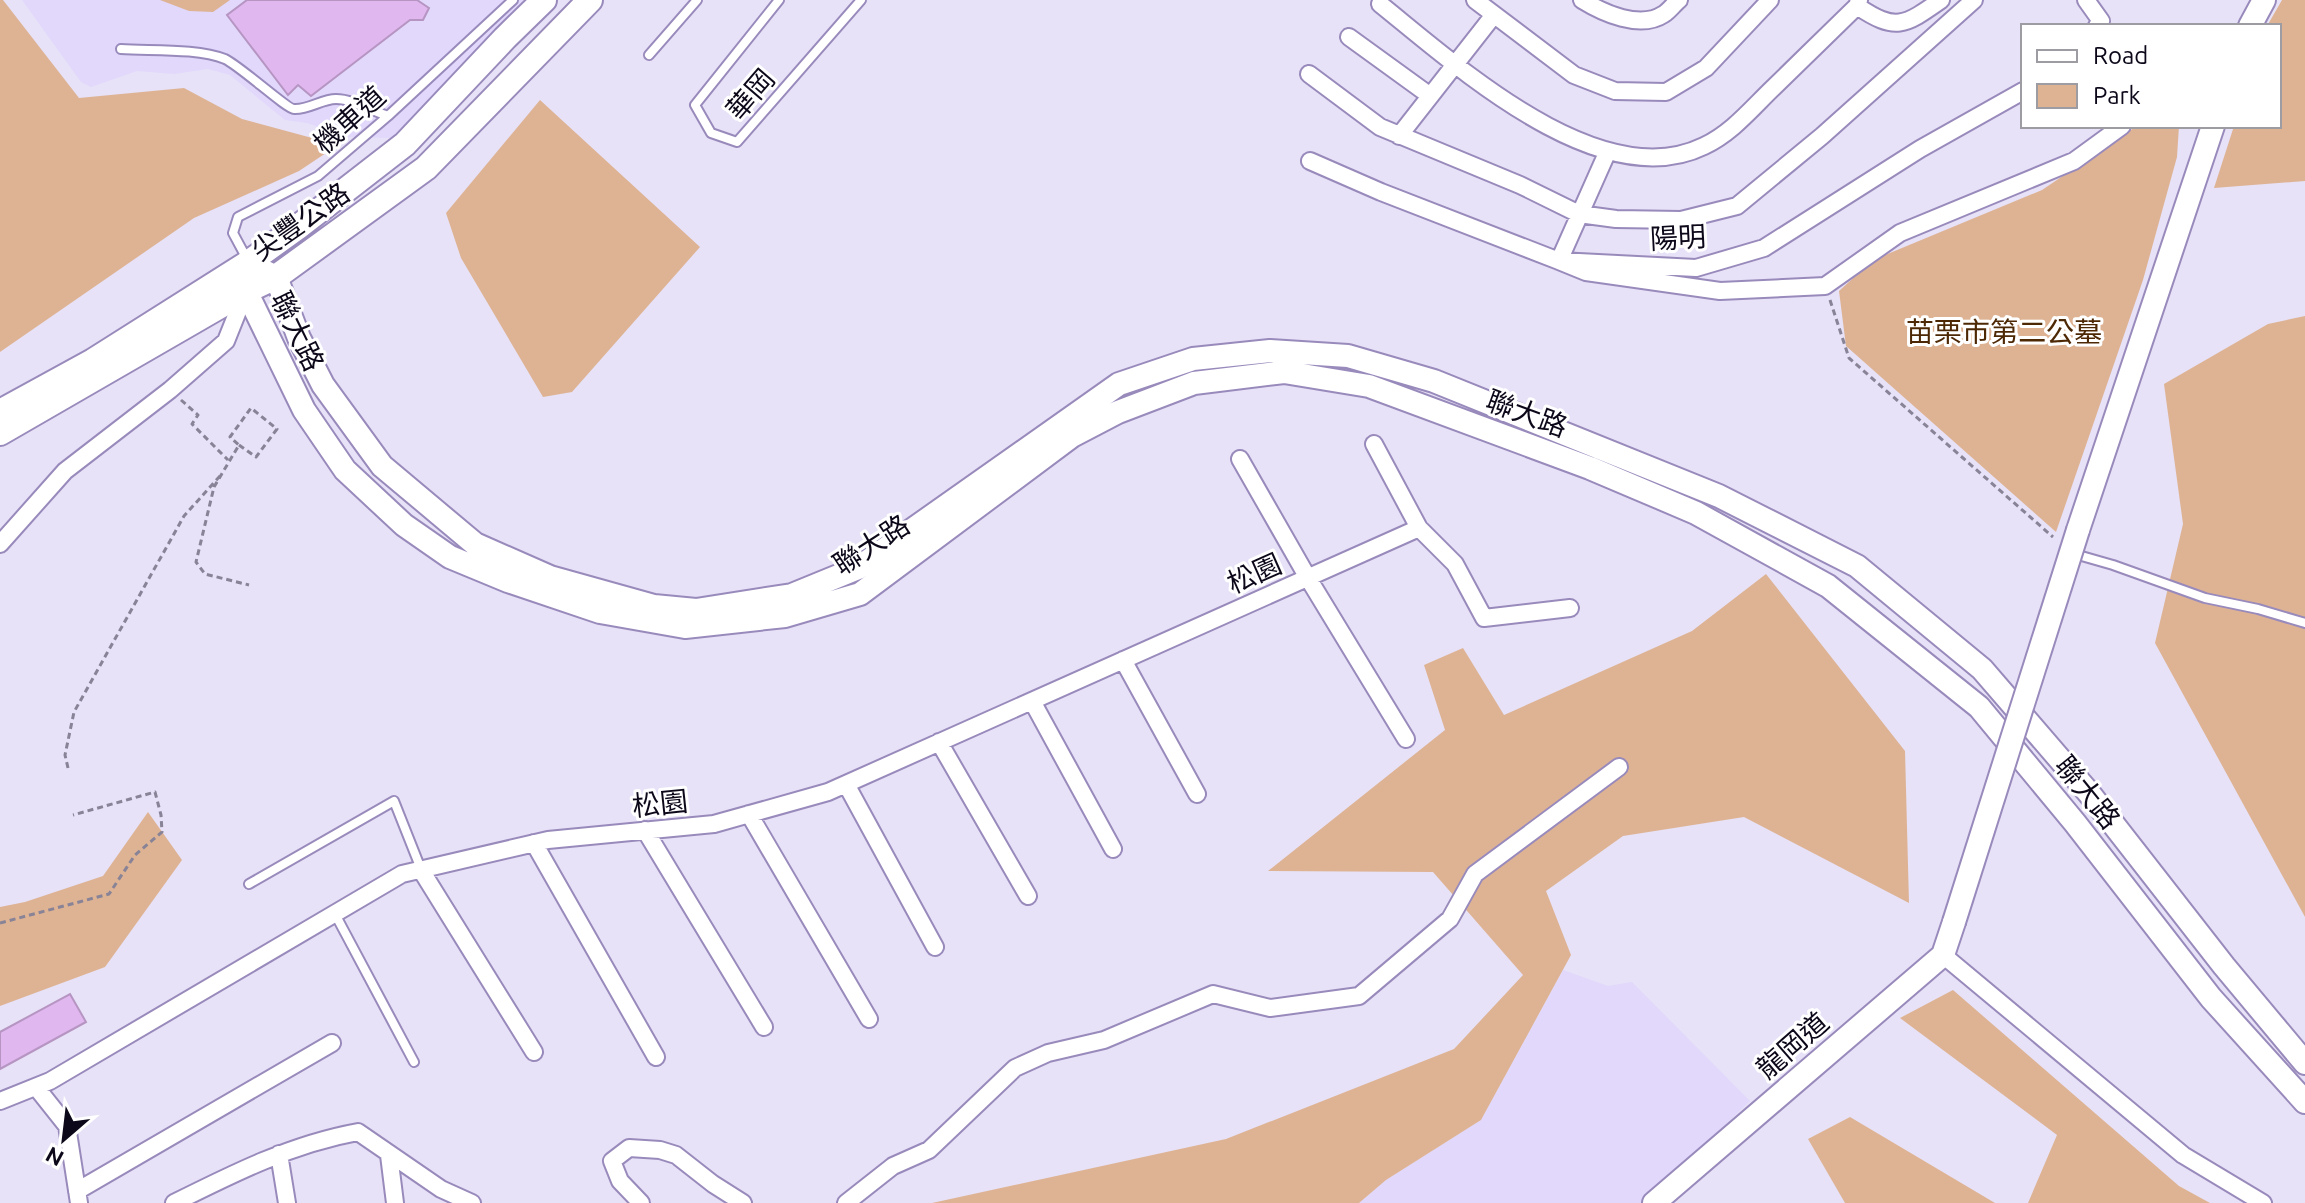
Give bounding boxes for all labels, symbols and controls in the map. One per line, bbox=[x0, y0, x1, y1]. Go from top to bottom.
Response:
legend bbox=[2021, 24, 2281, 128]
text: Road bbox=[2093, 42, 2148, 69]
street label: 華岡 bbox=[720, 63, 780, 125]
street label: 機車道 bbox=[307, 79, 391, 159]
text: Park bbox=[2093, 82, 2141, 109]
street label: 尖豐公路 bbox=[245, 176, 355, 266]
street label: 陽明 bbox=[1649, 220, 1707, 254]
street label: 聯大路 bbox=[266, 286, 330, 376]
park label: 苗栗市第二公墓 bbox=[1906, 316, 2102, 347]
street label: 聯大路 bbox=[1482, 384, 1572, 442]
street label: 聯大路 bbox=[827, 508, 915, 580]
street label: 松園 bbox=[1222, 547, 1286, 599]
street label: 聯大路 bbox=[2050, 750, 2126, 834]
street label: 松園 bbox=[631, 785, 689, 821]
street label: 龍岡道 bbox=[1750, 1006, 1834, 1084]
north arrow bbox=[24, 1099, 104, 1179]
text: N bbox=[41, 1142, 67, 1172]

